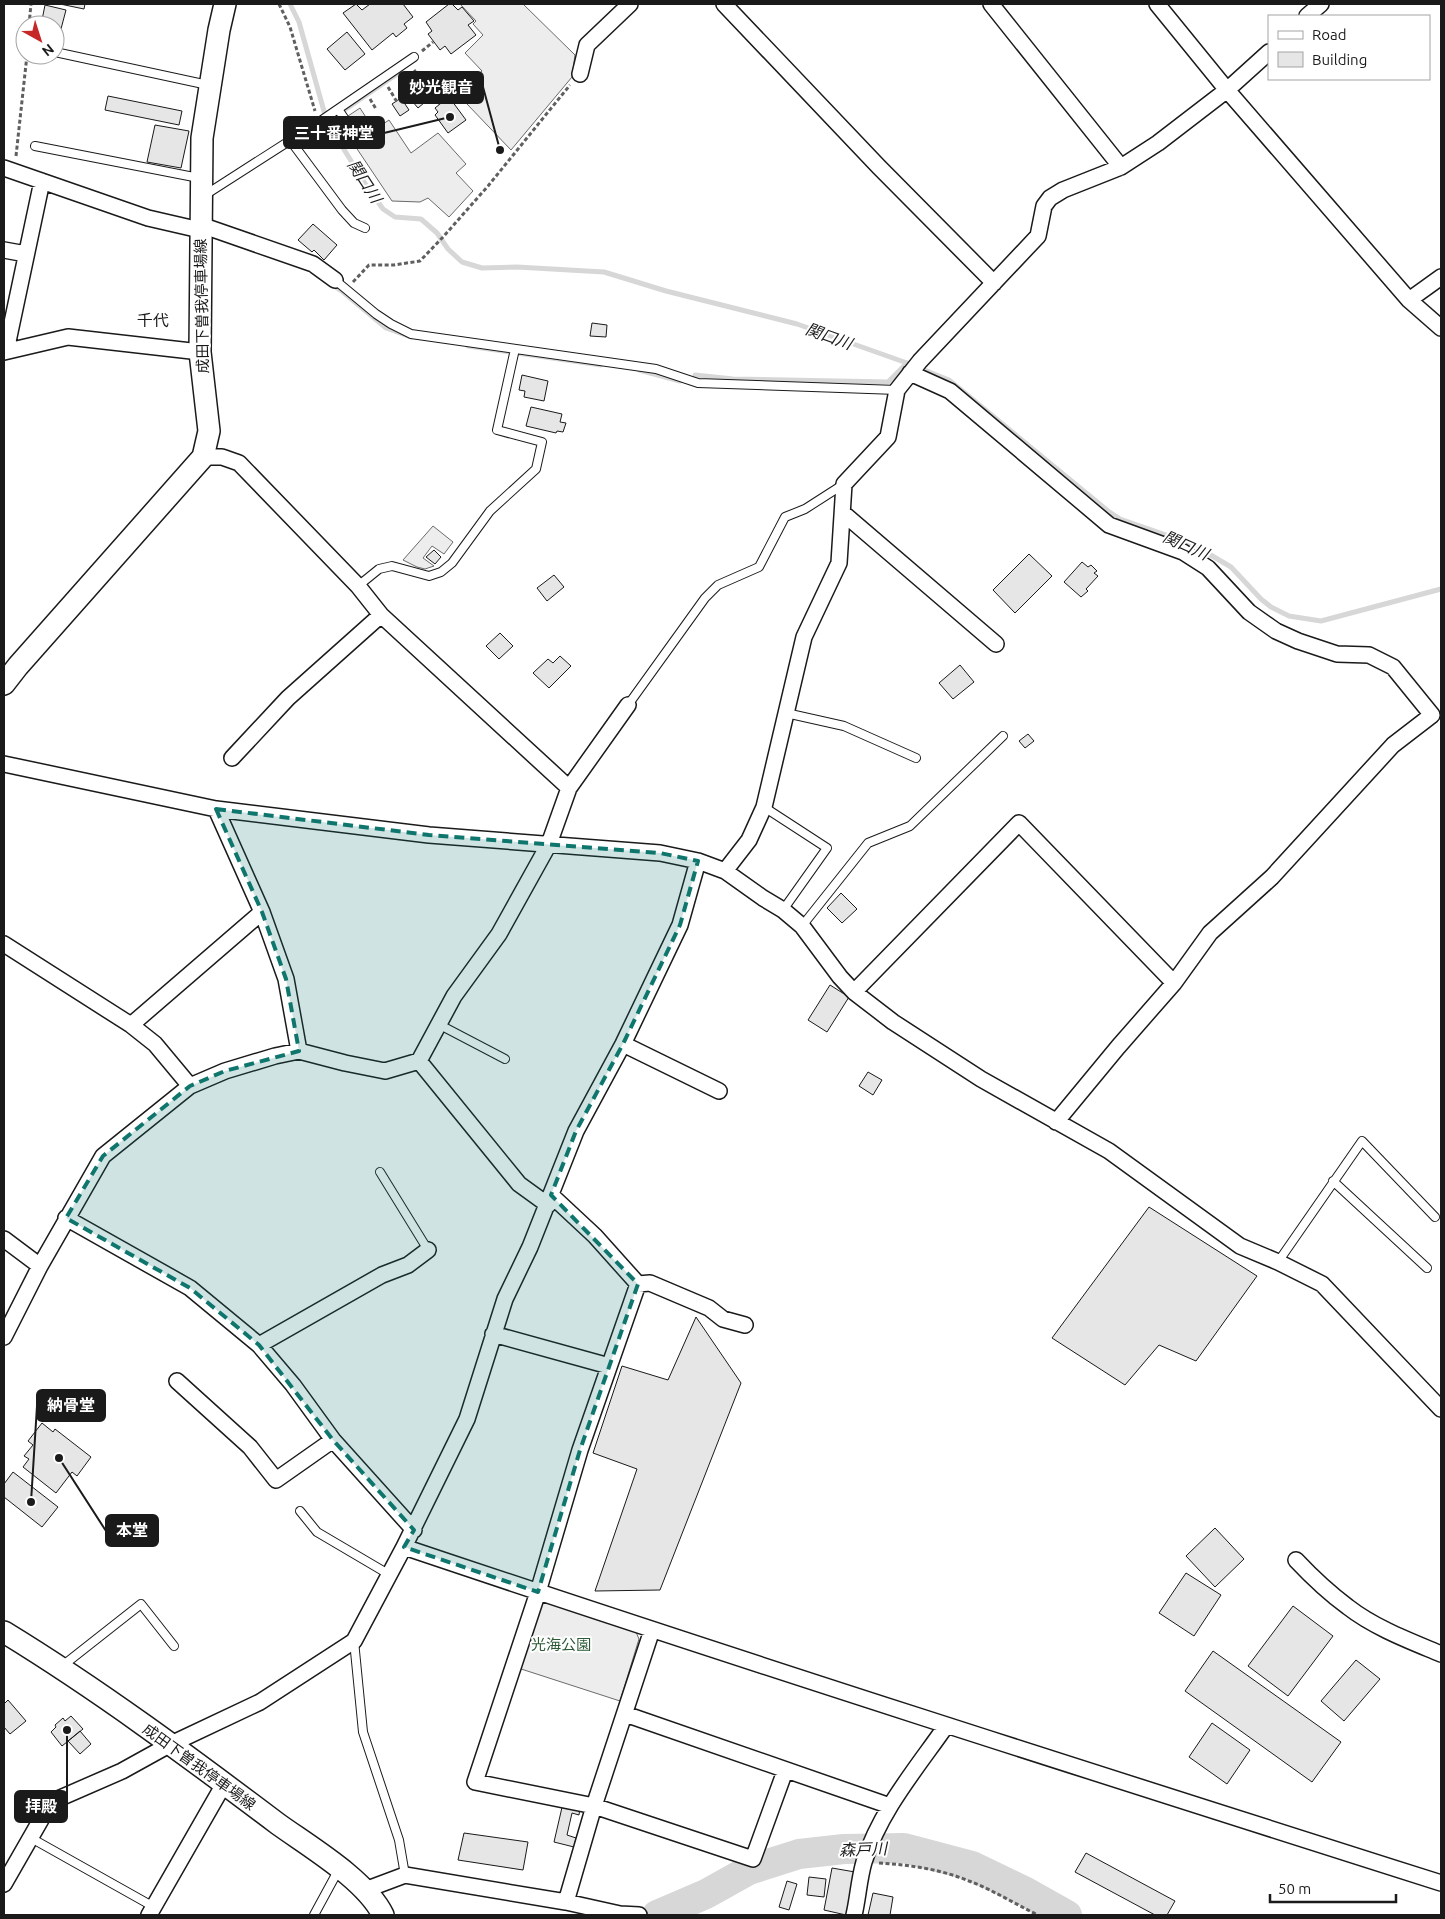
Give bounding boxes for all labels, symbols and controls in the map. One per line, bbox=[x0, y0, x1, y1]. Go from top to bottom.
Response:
north arrow bbox=[15, 15, 65, 65]
legend bbox=[1268, 15, 1430, 80]
text: Road bbox=[1312, 26, 1347, 43]
text: N bbox=[39, 41, 57, 60]
text: Building bbox=[1312, 51, 1367, 68]
callout: 妙光観音 bbox=[399, 72, 483, 103]
text: 妙光観音 bbox=[409, 78, 473, 96]
callout: 三十番神堂 bbox=[284, 117, 384, 148]
text: 三十番神堂 bbox=[294, 124, 374, 142]
water label: 関口川 bbox=[344, 156, 387, 208]
street label: 成田下曽我停車場線 bbox=[192, 238, 211, 374]
district label: 千代 bbox=[137, 311, 169, 329]
water label: 関口川 bbox=[803, 319, 857, 353]
water label: 関口川 bbox=[1160, 527, 1213, 564]
callout: 納骨堂 bbox=[37, 1390, 105, 1421]
text: 納骨堂 bbox=[47, 1396, 95, 1414]
callout: 本堂 bbox=[106, 1515, 158, 1546]
text: 本堂 bbox=[116, 1521, 148, 1539]
park label: 光海公園 bbox=[531, 1636, 591, 1653]
street label: 成田下曽我停車場線 bbox=[140, 1720, 259, 1813]
callout: 拝殿 bbox=[15, 1791, 67, 1822]
text: 拝殿 bbox=[25, 1797, 57, 1815]
water label: 森戸川 bbox=[839, 1839, 889, 1859]
scale bar bbox=[1270, 1872, 1396, 1904]
text: 50 m bbox=[1278, 1880, 1311, 1897]

